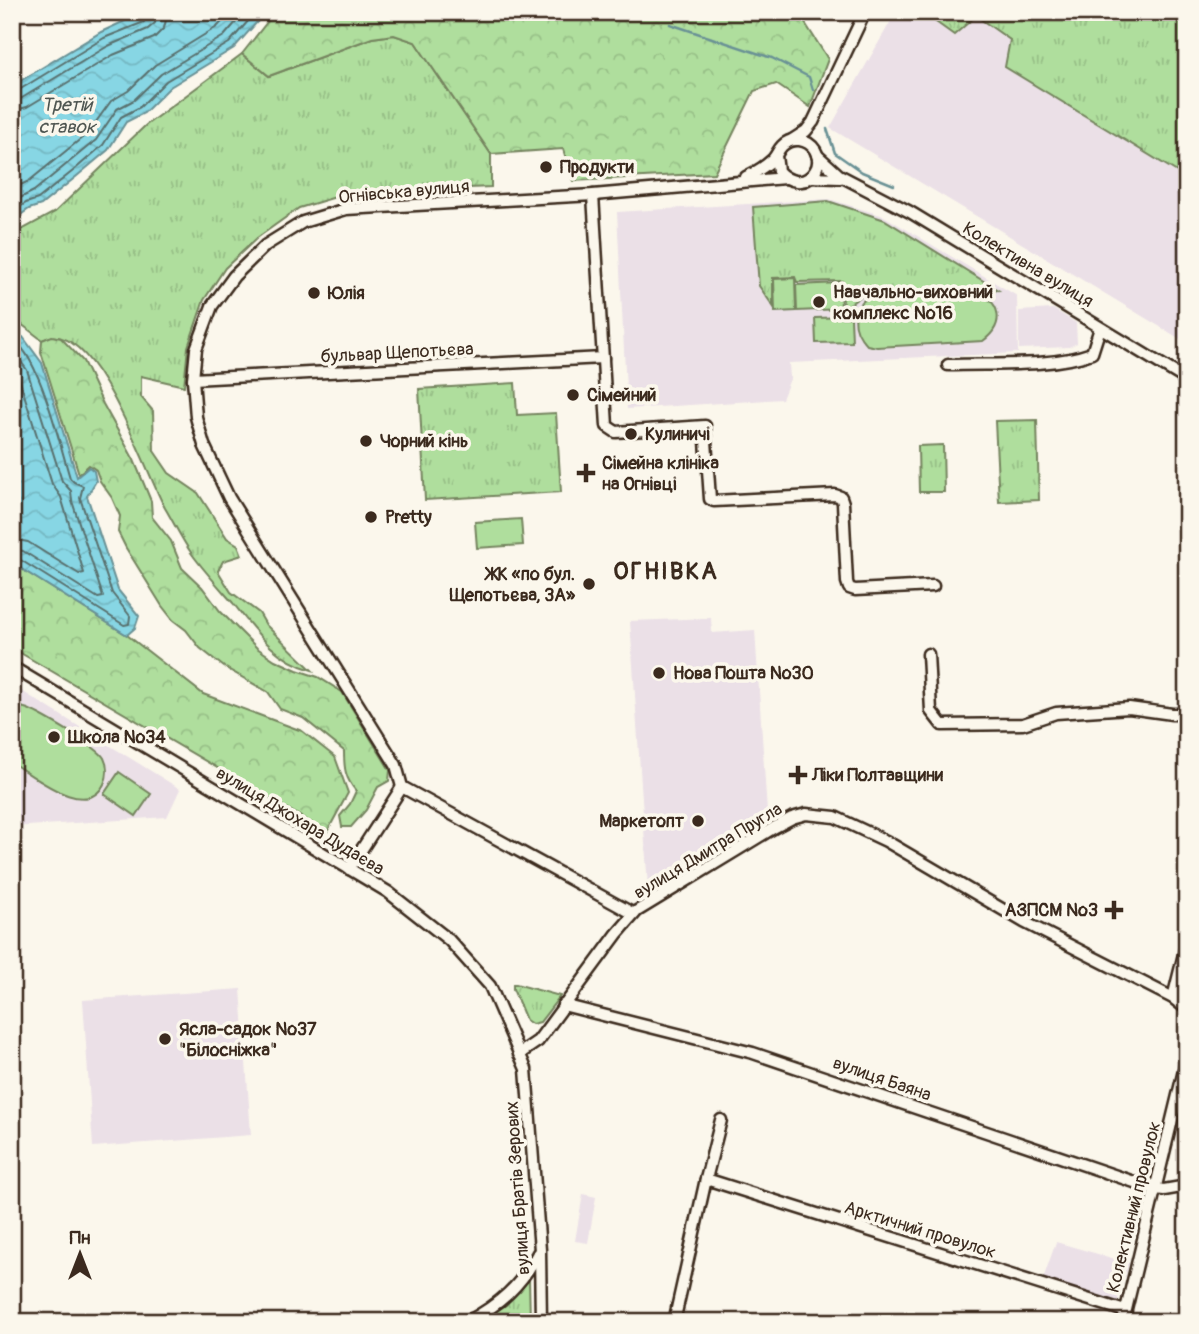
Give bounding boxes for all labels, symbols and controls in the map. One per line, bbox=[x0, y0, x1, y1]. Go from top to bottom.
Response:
water label: Третій ставок bbox=[39, 93, 98, 139]
place label: Продукти bbox=[560, 156, 634, 179]
marker: Продукти bbox=[538, 159, 554, 175]
street label: Огнівська вулиця bbox=[338, 175, 470, 209]
street label: Колективна вулиця bbox=[958, 217, 1098, 313]
place label: Навчально-виховний комплекс №16 bbox=[833, 281, 993, 325]
place label: Юлія bbox=[327, 282, 365, 305]
marker: Юлія bbox=[306, 285, 322, 301]
marker: Навчально-виховний комплекс №16 bbox=[811, 294, 827, 310]
street label: бульвар Щепотьєва bbox=[320, 338, 474, 368]
place label: Сімейний bbox=[587, 384, 656, 407]
marker: Сімейний bbox=[565, 387, 581, 403]
place label: Кулиничі bbox=[645, 423, 710, 446]
marker: Кулиничі bbox=[623, 426, 639, 442]
place label: Чорний кінь bbox=[380, 430, 468, 453]
marker: Чорний кінь bbox=[358, 433, 374, 449]
place label: Сімейна клініка на Огнівці bbox=[602, 452, 719, 496]
marker: Сімейна клініка на Огнівці bbox=[576, 463, 596, 483]
place label: Pretty bbox=[385, 506, 432, 529]
marker: Pretty bbox=[363, 509, 379, 525]
district label: ОГНІВКА bbox=[613, 557, 719, 586]
place label: ЖК «по бул. Щепотьєва, 3А» bbox=[449, 563, 576, 607]
marker: ЖК «по бул. Щепотьєва, 3А» bbox=[581, 576, 597, 592]
place label: Нова Пошта №30 bbox=[673, 662, 814, 685]
marker: Нова Пошта №30 bbox=[651, 665, 667, 681]
place label: Школа №34 bbox=[67, 726, 166, 749]
marker: Школа №34 bbox=[46, 729, 62, 745]
street label: вулиця Джохара Дудаєва bbox=[212, 762, 388, 880]
place label: Ліки Полтавщини bbox=[811, 764, 943, 787]
marker: Ліки Полтавщини bbox=[790, 767, 806, 783]
street label: вулиця Дмитра Пругла bbox=[630, 798, 786, 904]
place label: Маркетопт bbox=[599, 810, 685, 833]
marker: Маркетопт bbox=[690, 813, 706, 829]
place label: АЗПСМ №3 bbox=[1005, 899, 1098, 922]
marker: АЗПСМ №3 bbox=[1104, 900, 1124, 920]
place label: Ясла-садок №37 "Білосніжка" bbox=[179, 1018, 317, 1062]
marker: Ясла-садок №37 "Білосніжка" bbox=[157, 1031, 173, 1047]
street label: вулиця Баяна bbox=[830, 1051, 934, 1107]
street label: вулиця Братів Зерових bbox=[500, 1100, 536, 1276]
street label: Колективний провулок bbox=[1102, 1119, 1166, 1295]
street label: Арктичний провулок bbox=[841, 1196, 999, 1264]
north arrow bbox=[46, 1218, 116, 1288]
text: Пн bbox=[70, 1226, 90, 1250]

